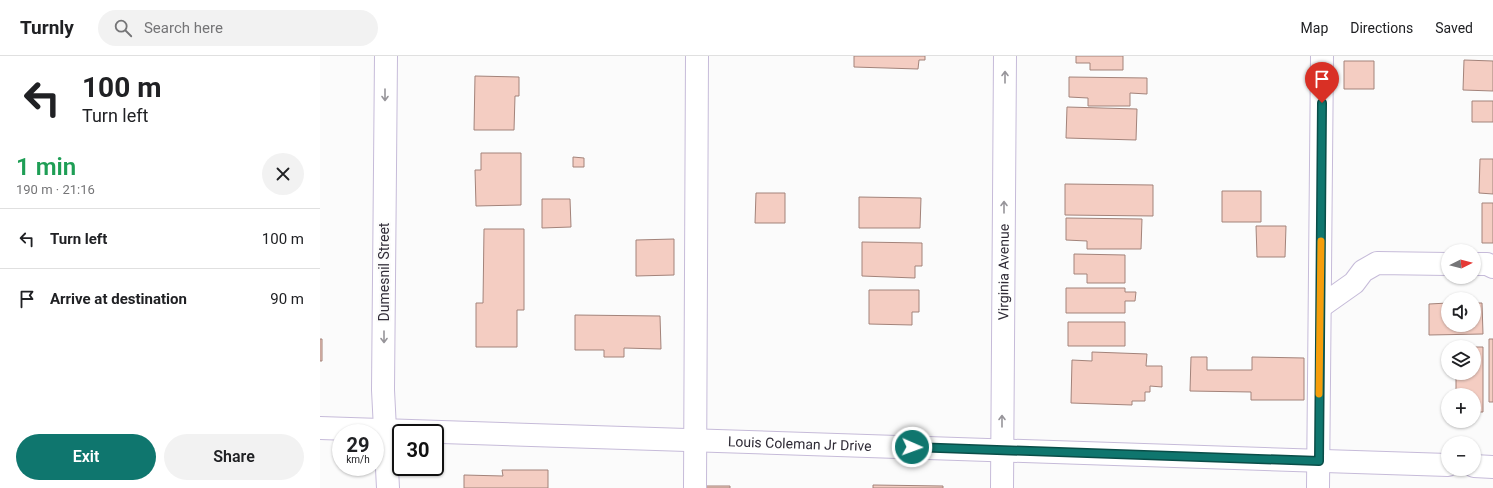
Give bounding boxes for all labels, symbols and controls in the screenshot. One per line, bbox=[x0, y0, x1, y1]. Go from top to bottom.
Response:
search box bbox=[98, 10, 378, 46]
text: Turnly bbox=[20, 16, 74, 39]
icon: search bbox=[112, 17, 134, 39]
text: Search here bbox=[144, 19, 223, 37]
text: Map bbox=[1301, 20, 1328, 36]
text: Directions bbox=[1350, 20, 1413, 36]
text: Saved bbox=[1435, 20, 1473, 36]
pin bbox=[1305, 62, 1339, 103]
icon: arrive bbox=[1311, 68, 1333, 90]
text: 100 m bbox=[82, 71, 161, 104]
one-way arrow bbox=[1001, 71, 1009, 84]
icon: left bbox=[16, 72, 68, 124]
one-way arrow bbox=[381, 88, 389, 101]
text: Turn left bbox=[82, 105, 148, 126]
text: 1 min bbox=[16, 153, 76, 181]
button: close bbox=[262, 153, 304, 195]
text: 190 m · 21:16 bbox=[16, 182, 95, 197]
one-way arrow bbox=[1000, 201, 1008, 214]
street label: Dumesnil Street bbox=[376, 222, 392, 321]
street label: Virginia Avenue bbox=[995, 224, 1012, 320]
icon: left bbox=[16, 228, 38, 250]
text: Turn left bbox=[50, 230, 107, 248]
text: 100 m bbox=[262, 230, 304, 248]
north arrow bbox=[1441, 244, 1481, 284]
map controls bbox=[1441, 244, 1481, 476]
icon: arrive bbox=[16, 288, 38, 310]
text: Arrive at destination bbox=[50, 290, 187, 308]
text: 90 m bbox=[270, 290, 304, 308]
button: sound bbox=[1441, 292, 1481, 332]
one-way arrow bbox=[380, 330, 388, 343]
button: layers bbox=[1441, 340, 1481, 380]
button: + bbox=[1441, 388, 1481, 428]
one-way arrow bbox=[998, 415, 1006, 428]
speed limit sign: 30 bbox=[392, 424, 444, 476]
position arrow bbox=[891, 426, 933, 468]
text: 29 bbox=[347, 433, 369, 457]
street label: Louis Coleman Jr Drive bbox=[728, 433, 872, 454]
button: Exit bbox=[16, 434, 156, 480]
button: Share bbox=[164, 434, 304, 480]
button: − bbox=[1441, 436, 1481, 476]
text: km/h bbox=[346, 454, 370, 465]

